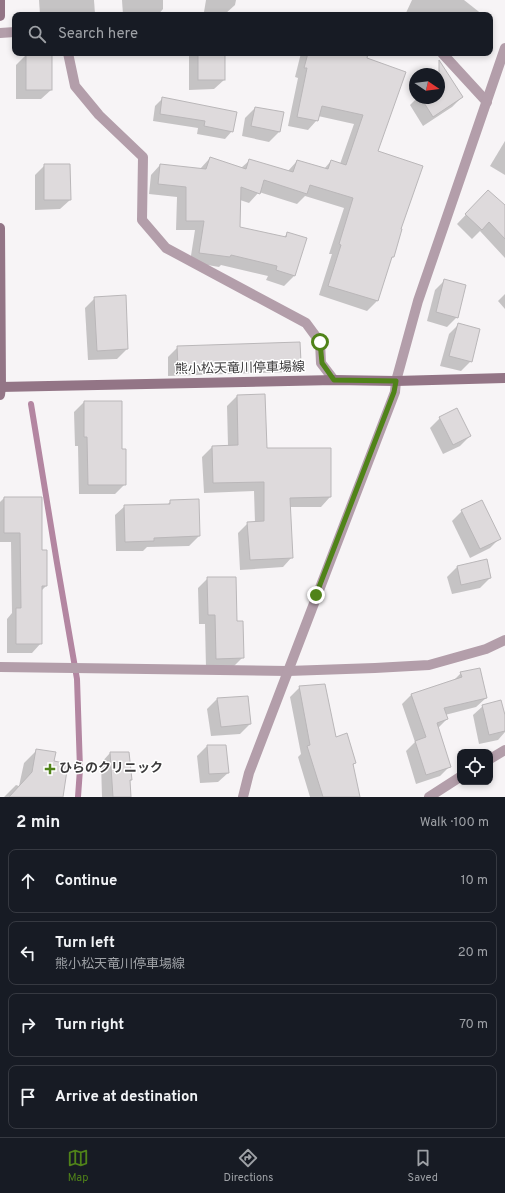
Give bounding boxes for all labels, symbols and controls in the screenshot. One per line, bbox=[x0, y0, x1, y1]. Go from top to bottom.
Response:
search box bbox=[12, 12, 493, 56]
icon: search bbox=[26, 23, 48, 45]
text: Search here bbox=[58, 25, 138, 44]
north arrow bbox=[409, 68, 445, 104]
route start bbox=[311, 333, 329, 351]
street label: 熊小松天竜川停車場線 bbox=[175, 359, 305, 378]
route end bbox=[307, 586, 325, 604]
map controls bbox=[457, 749, 493, 785]
button: locate bbox=[457, 749, 493, 785]
place label: ひらのクリニック bbox=[59, 761, 163, 777]
marker: ひらのクリニック bbox=[44, 763, 56, 775]
text: 2 min bbox=[16, 812, 60, 834]
text: Walk · 100 m bbox=[420, 815, 489, 831]
icon: ahead bbox=[17, 870, 39, 892]
text: Continue bbox=[55, 872, 117, 891]
text: 10 m bbox=[461, 873, 488, 889]
text: Turn left bbox=[55, 934, 115, 953]
icon: left bbox=[17, 942, 39, 964]
text: 20 m bbox=[458, 945, 488, 961]
text: 熊小松天竜川停車場線 bbox=[55, 957, 185, 973]
icon: right bbox=[17, 1014, 39, 1036]
text: Turn right bbox=[55, 1016, 124, 1035]
text: 70 m bbox=[459, 1017, 488, 1033]
icon: arrive bbox=[17, 1086, 39, 1108]
text: Arrive at destination bbox=[55, 1088, 198, 1107]
tab: Map bbox=[67, 1147, 89, 1185]
tab: Directions bbox=[223, 1147, 273, 1185]
tab: Saved bbox=[408, 1147, 438, 1185]

